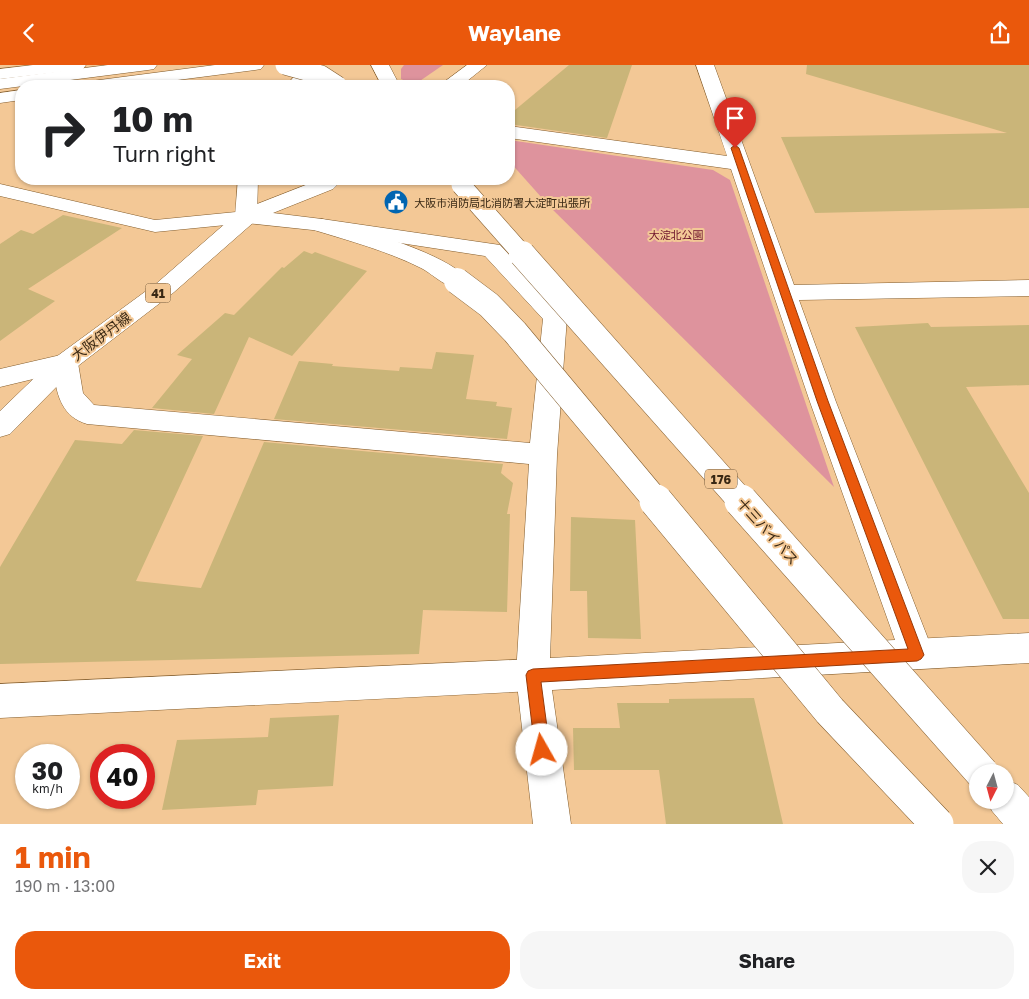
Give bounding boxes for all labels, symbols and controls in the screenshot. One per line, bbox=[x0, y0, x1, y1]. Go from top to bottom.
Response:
icon: back bbox=[15, 19, 43, 47]
text: Waylane bbox=[468, 19, 561, 46]
icon: share bbox=[986, 19, 1014, 47]
pin bbox=[714, 97, 756, 148]
text: 10 m bbox=[113, 98, 193, 140]
icon: right bbox=[30, 100, 95, 165]
icon: arrive bbox=[721, 104, 749, 132]
text: Turn right bbox=[113, 140, 216, 167]
public building icon: 大阪市消防局北消防署大淀町出張所 bbox=[383, 189, 409, 215]
place label: 大阪市消防局北消防署大淀町出張所 bbox=[414, 196, 591, 209]
park label: 大淀北公園 bbox=[649, 228, 704, 241]
road number: 41 bbox=[146, 283, 170, 303]
street label: 大阪伊丹線 bbox=[68, 308, 134, 364]
road number: 176 bbox=[705, 469, 737, 489]
street label: 十三バイパス bbox=[734, 494, 802, 568]
position arrow bbox=[515, 723, 567, 775]
speed limit sign: 40 bbox=[90, 744, 155, 809]
text: 30 bbox=[32, 755, 63, 786]
north arrow bbox=[969, 764, 1014, 809]
map controls bbox=[969, 764, 1014, 809]
text: km/h bbox=[32, 781, 63, 796]
text: 1 min bbox=[15, 839, 91, 875]
button: close bbox=[962, 841, 1014, 893]
text: 190 m · 13:00 bbox=[15, 876, 115, 896]
button: Exit bbox=[15, 931, 510, 989]
button: Share bbox=[520, 931, 1014, 989]

